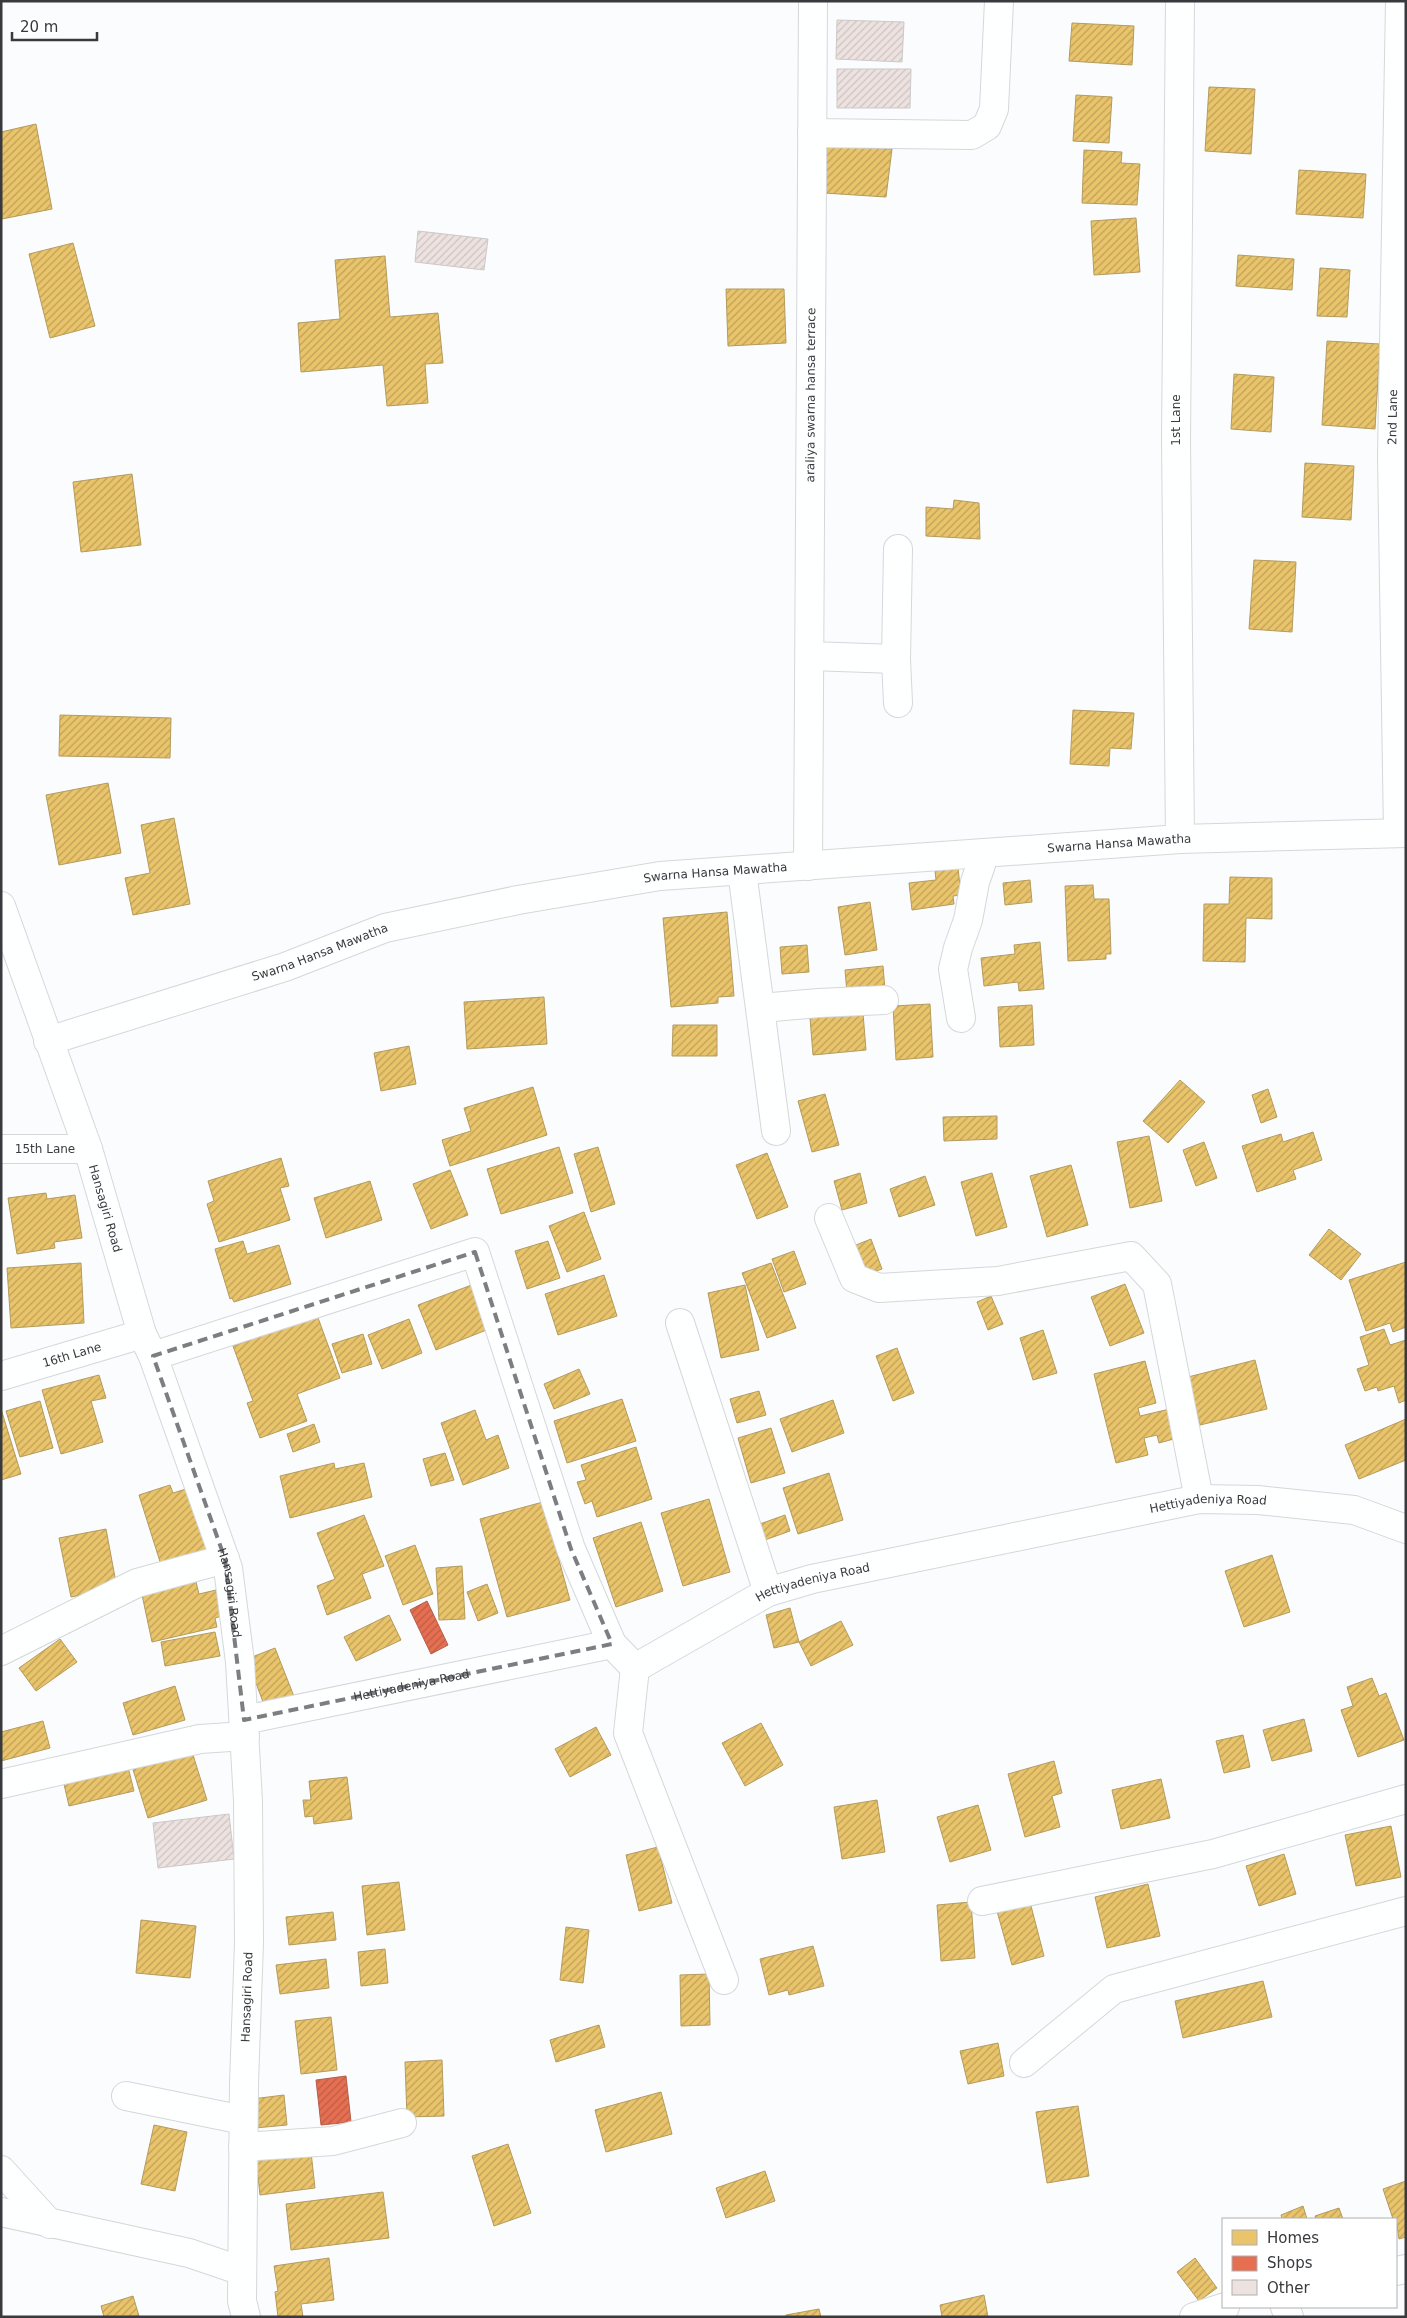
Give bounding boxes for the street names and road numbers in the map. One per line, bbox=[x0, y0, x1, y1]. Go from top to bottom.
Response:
street label: araliya swarna hansa terrace bbox=[803, 308, 818, 482]
street label: 2nd Lane bbox=[1385, 389, 1400, 445]
street label: 1st Lane bbox=[1169, 394, 1183, 446]
street label: Swarna Hansa Mawatha bbox=[1047, 832, 1192, 855]
street label: Swarna Hansa Mawatha bbox=[642, 860, 788, 886]
street label: Swarna Hansa Mawatha bbox=[250, 921, 390, 984]
street label: 15th Lane bbox=[15, 1142, 75, 1156]
street label: Hansagiri Road bbox=[86, 1163, 125, 1254]
street label: 16th Lane bbox=[41, 1340, 103, 1370]
street label: Hettiyadeniya Road bbox=[1148, 1492, 1267, 1516]
street label: Hansagiri Road bbox=[214, 1546, 244, 1638]
street label: Hettiyadeniya Road bbox=[753, 1560, 871, 1605]
street label: Hettiyadeniya Road bbox=[352, 1667, 471, 1704]
street label: Hansagiri Road bbox=[238, 1951, 256, 2043]

